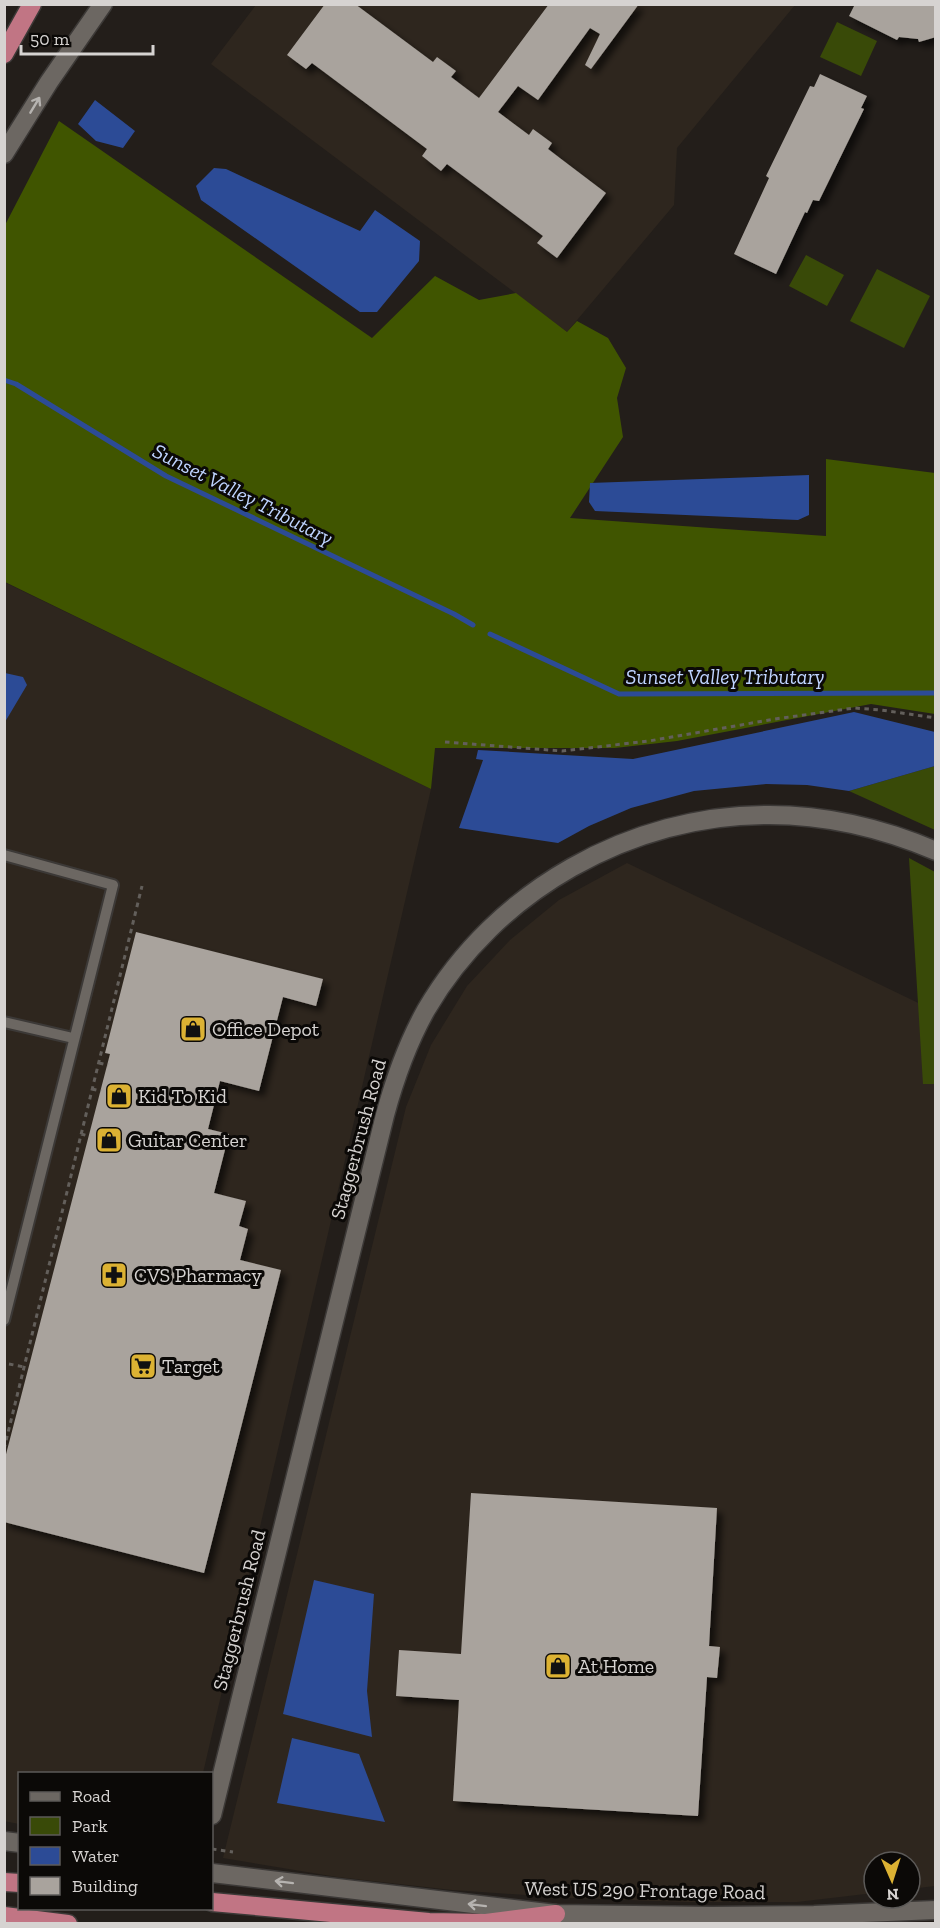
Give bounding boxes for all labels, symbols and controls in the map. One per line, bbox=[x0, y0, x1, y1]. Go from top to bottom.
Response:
scale bar bbox=[21, 18, 153, 56]
text: 50 m bbox=[30, 28, 70, 50]
one-way arrow bbox=[29, 97, 41, 114]
water label: Sunset Valley Tributary bbox=[149, 438, 337, 550]
water label: Sunset Valley Tributary bbox=[626, 664, 825, 689]
shop icon: Office Depot bbox=[178, 1014, 208, 1044]
place label: Office Depot bbox=[212, 1017, 320, 1041]
street label: Staggerbrush Road bbox=[325, 1056, 391, 1222]
shop icon: Kid To Kid bbox=[104, 1081, 134, 1111]
place label: Kid To Kid bbox=[138, 1084, 227, 1108]
shop icon: Guitar Center bbox=[94, 1125, 124, 1155]
place label: Guitar Center bbox=[128, 1128, 247, 1152]
pharmacy icon: CVS Pharmacy bbox=[99, 1260, 129, 1290]
place label: CVS Pharmacy bbox=[134, 1263, 263, 1287]
supermarket icon: Target bbox=[128, 1351, 158, 1381]
place label: Target bbox=[162, 1354, 220, 1378]
street label: Staggerbrush Road bbox=[207, 1527, 271, 1693]
shop icon: At Home bbox=[543, 1651, 573, 1681]
place label: At Home bbox=[578, 1654, 654, 1678]
legend bbox=[18, 1772, 213, 1910]
text: Road bbox=[72, 1785, 111, 1807]
text: Park bbox=[72, 1815, 108, 1837]
text: Water bbox=[72, 1845, 119, 1867]
north arrow bbox=[862, 1850, 922, 1910]
text: Building bbox=[72, 1875, 138, 1897]
one-way arrow bbox=[274, 1876, 294, 1887]
street label: West US 290 Frontage Road bbox=[524, 1876, 766, 1904]
text: N bbox=[886, 1885, 899, 1904]
one-way arrow bbox=[468, 1899, 488, 1910]

